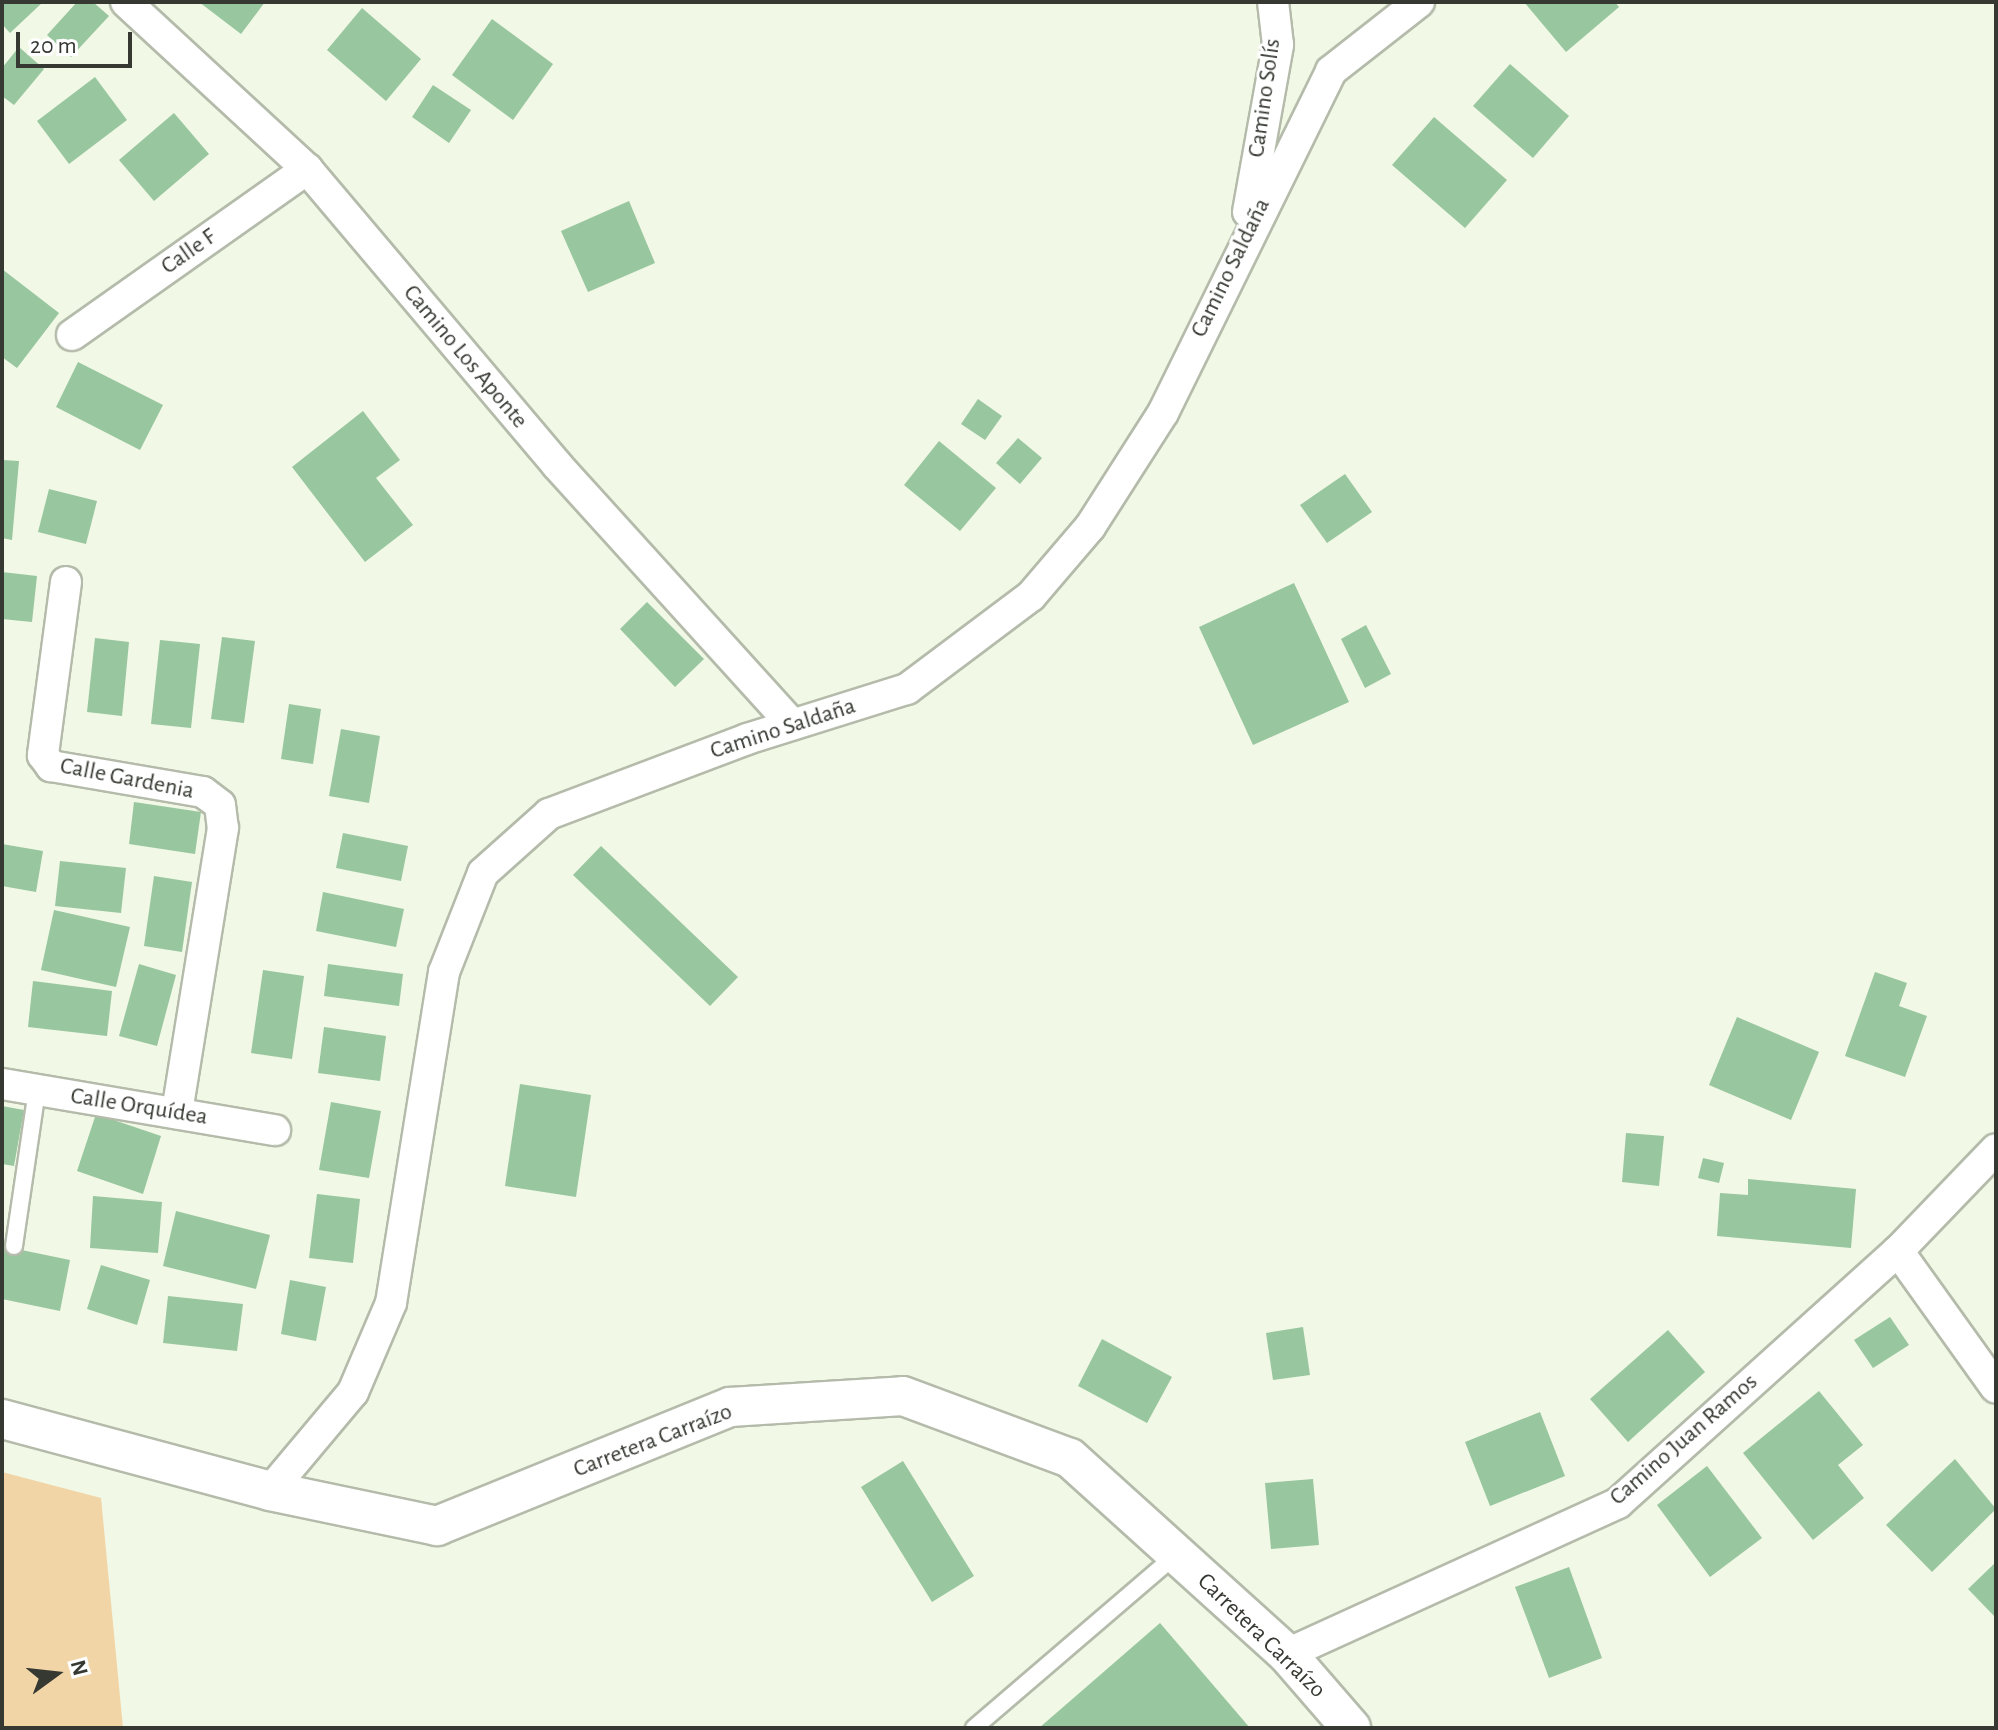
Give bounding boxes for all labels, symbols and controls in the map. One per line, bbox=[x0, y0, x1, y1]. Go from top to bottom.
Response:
scale bar bbox=[20, 16, 136, 66]
text: 20 m bbox=[30, 34, 77, 58]
street label: Camino Solís bbox=[1242, 37, 1288, 159]
street label: Camino Saldaña bbox=[1185, 194, 1277, 342]
street label: Calle F bbox=[156, 223, 222, 281]
street label: Camino Los Aponte bbox=[397, 279, 533, 435]
street label: Camino Saldaña bbox=[707, 692, 859, 766]
street label: Calle Gardenia bbox=[58, 752, 196, 806]
street label: Calle Orquídea bbox=[68, 1082, 210, 1132]
street label: Camino Juan Ramos bbox=[1604, 1368, 1764, 1512]
street label: Carretera Carraízo bbox=[570, 1398, 736, 1484]
street label: Carretera Carraízo bbox=[1191, 1567, 1331, 1705]
north arrow bbox=[16, 1634, 96, 1714]
text: N bbox=[67, 1658, 92, 1678]

